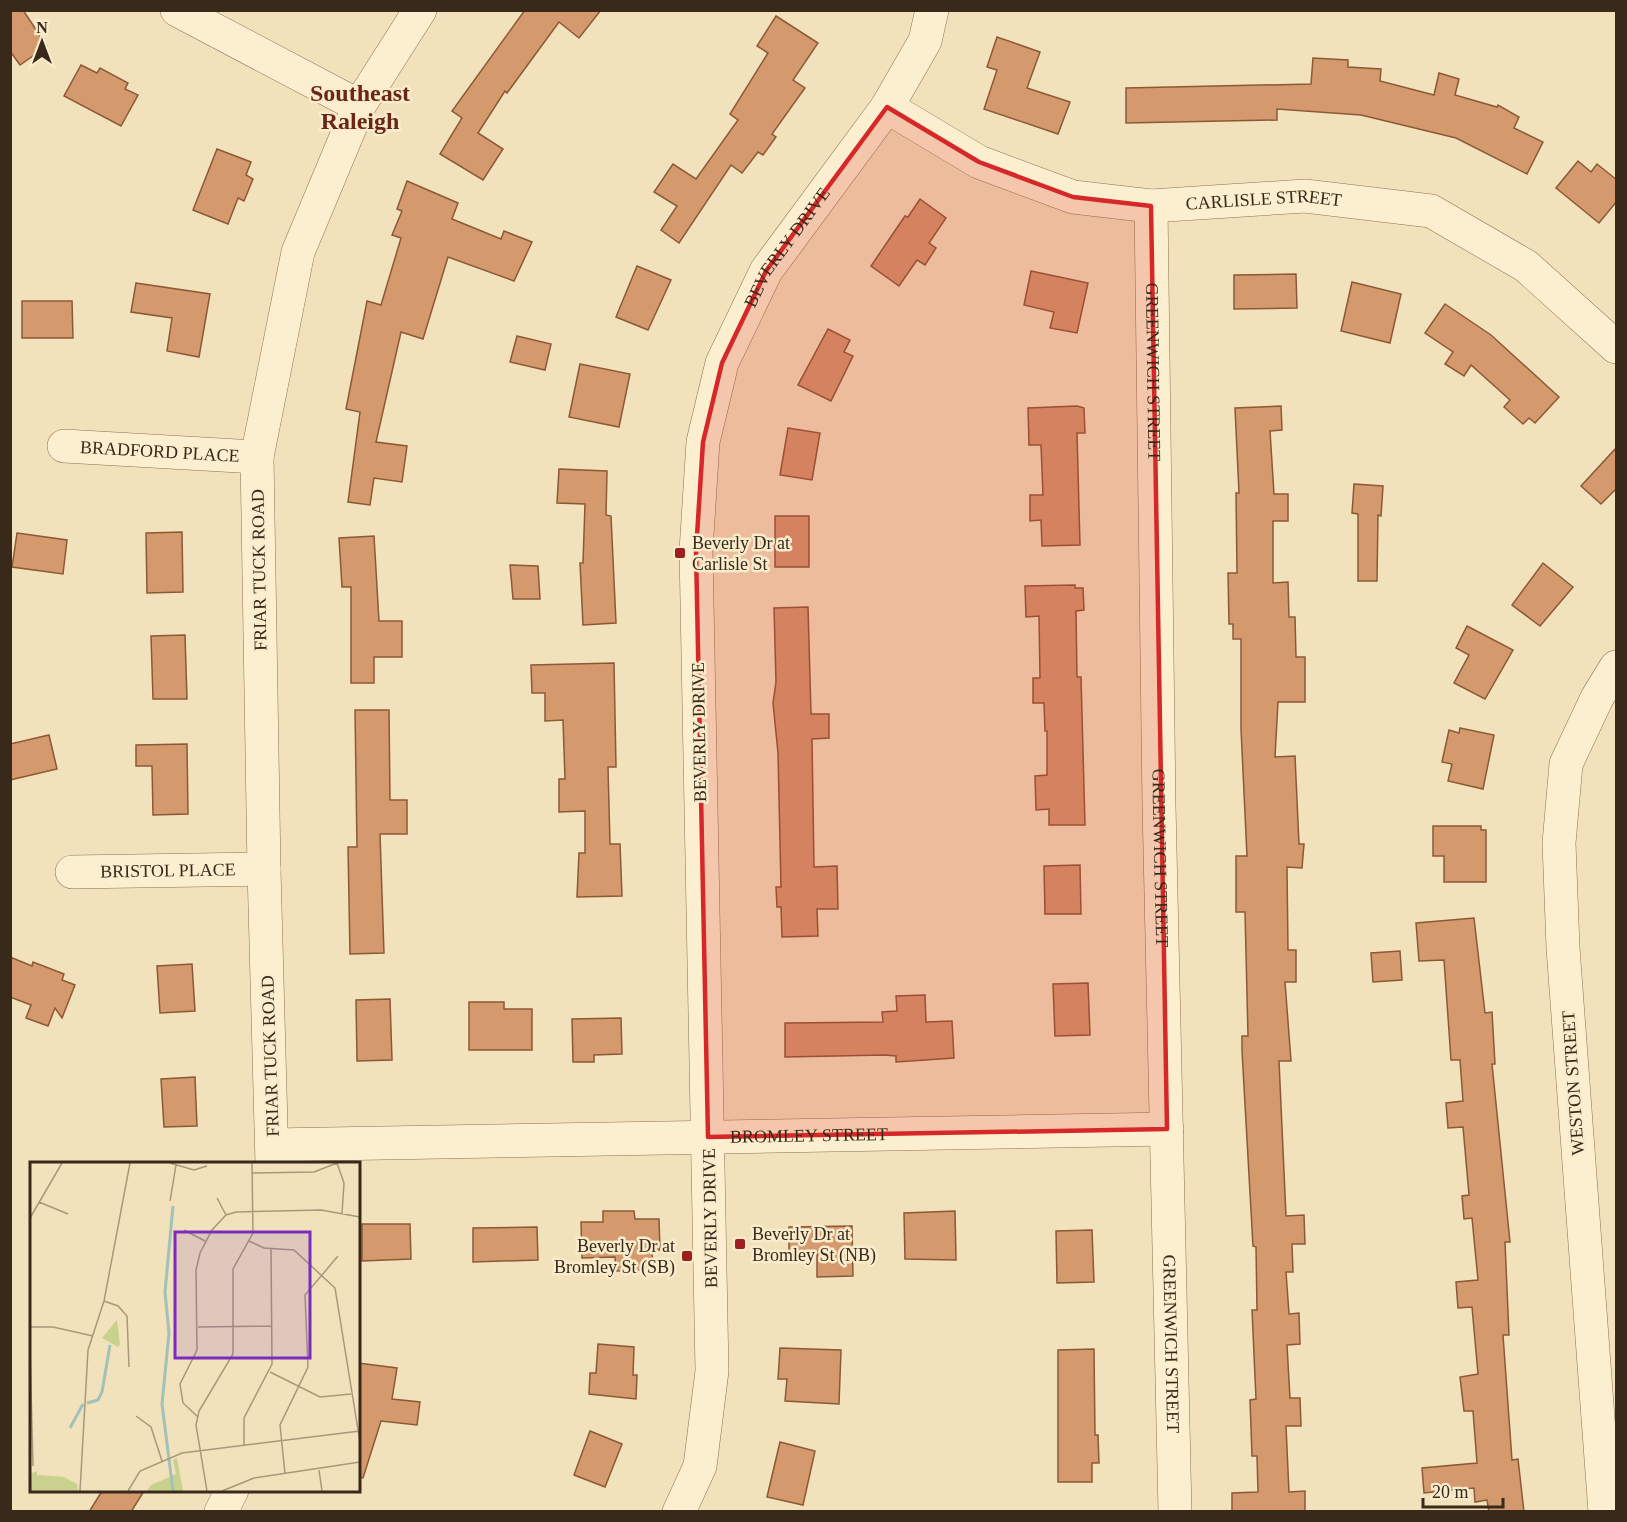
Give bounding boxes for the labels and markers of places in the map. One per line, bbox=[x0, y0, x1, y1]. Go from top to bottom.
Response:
place label: Beverly Dr at Carlisle St bbox=[692, 533, 790, 574]
marker: Beverly Dr at Carlisle St bbox=[673, 546, 687, 560]
place label: Beverly Dr at Bromley St (NB) bbox=[752, 1224, 876, 1266]
place label: Beverly Dr at Bromley St (SB) bbox=[554, 1236, 675, 1278]
marker: Beverly Dr at Bromley St (NB) bbox=[733, 1237, 747, 1251]
marker: Beverly Dr at Bromley St (SB) bbox=[680, 1249, 694, 1263]

